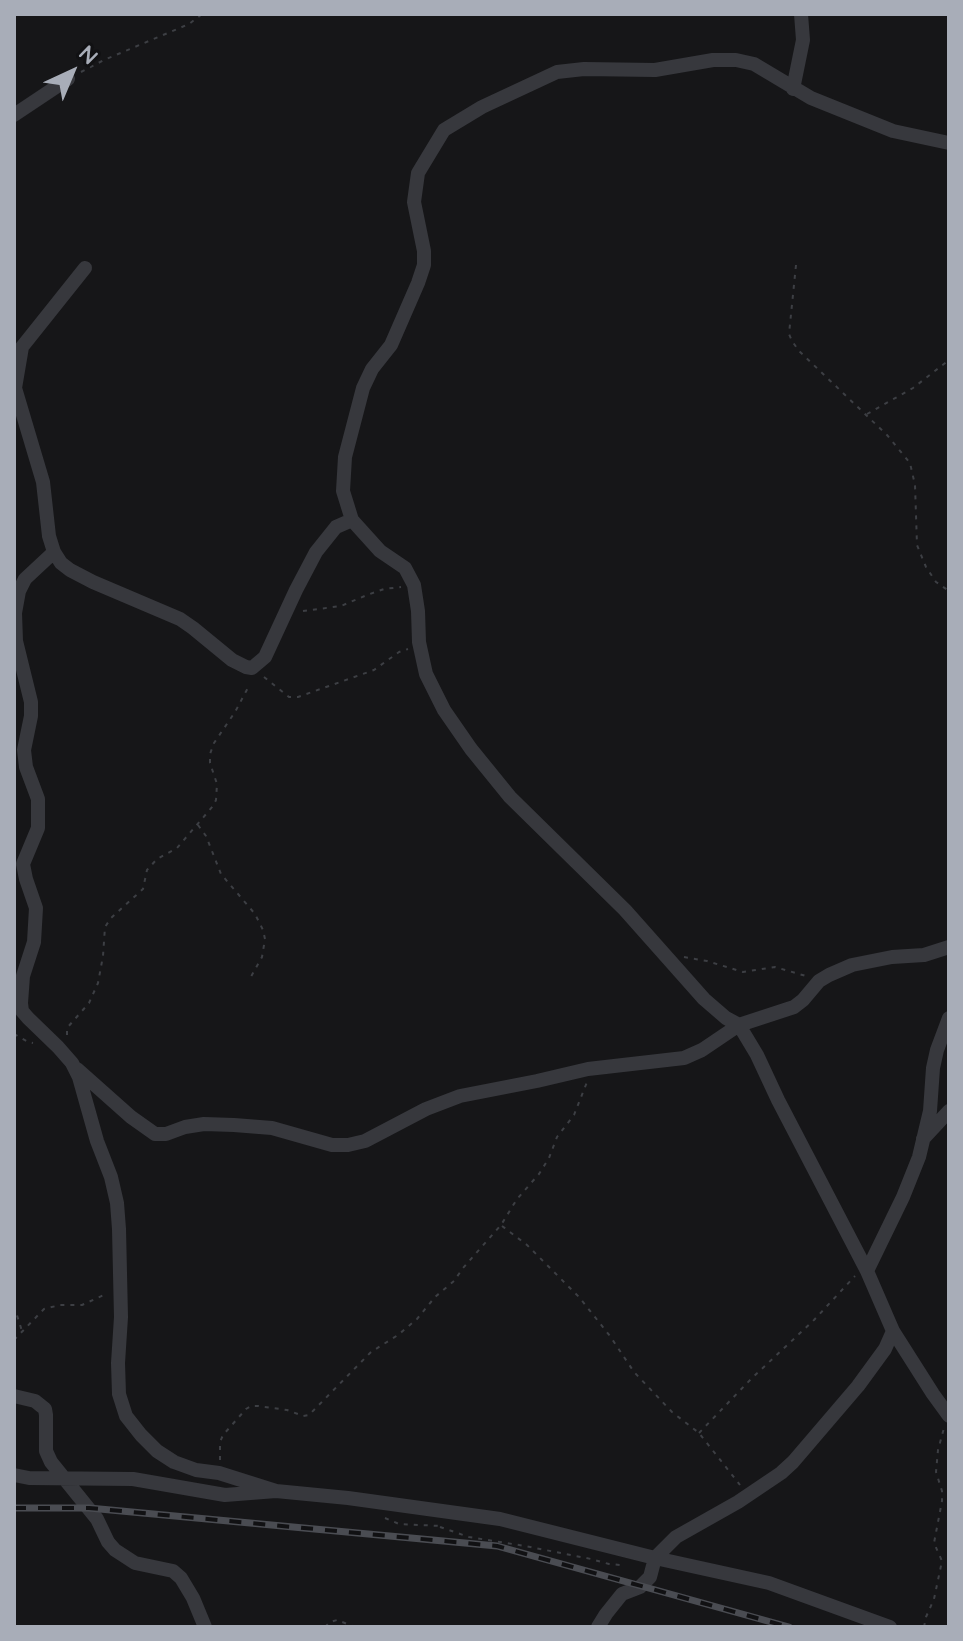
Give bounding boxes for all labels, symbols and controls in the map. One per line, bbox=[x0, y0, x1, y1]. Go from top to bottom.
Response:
north arrow bbox=[32, 32, 112, 112]
text: N bbox=[73, 39, 104, 70]

